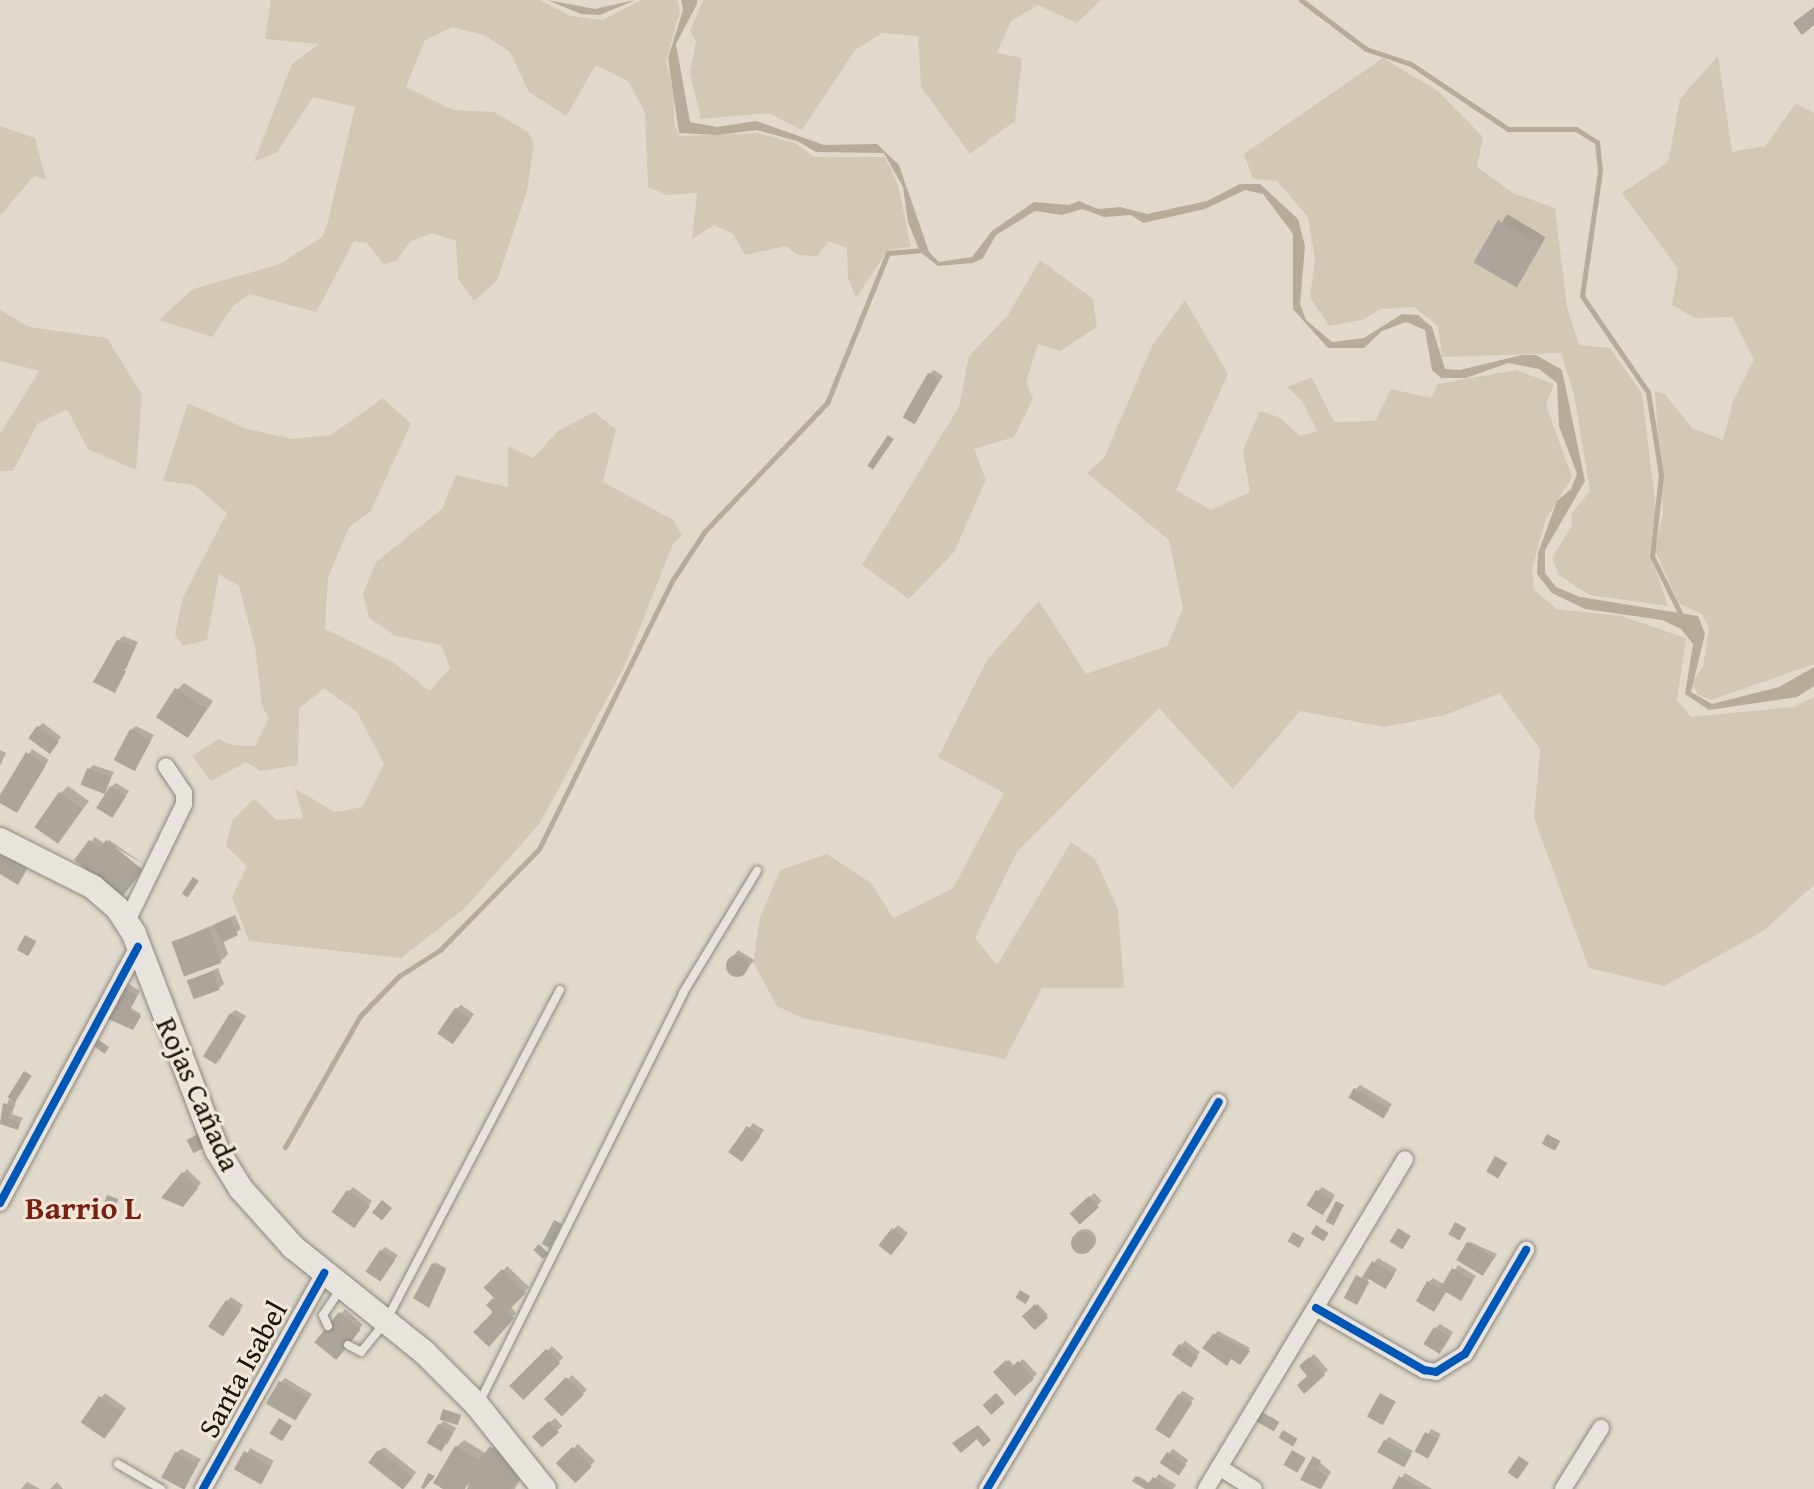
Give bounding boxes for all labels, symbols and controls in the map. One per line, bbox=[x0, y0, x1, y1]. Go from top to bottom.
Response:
street label: Rojas Cañada bbox=[149, 1011, 249, 1177]
district label: Barrio L bbox=[25, 1189, 141, 1227]
street label: Santa Isabel bbox=[190, 1295, 294, 1443]

